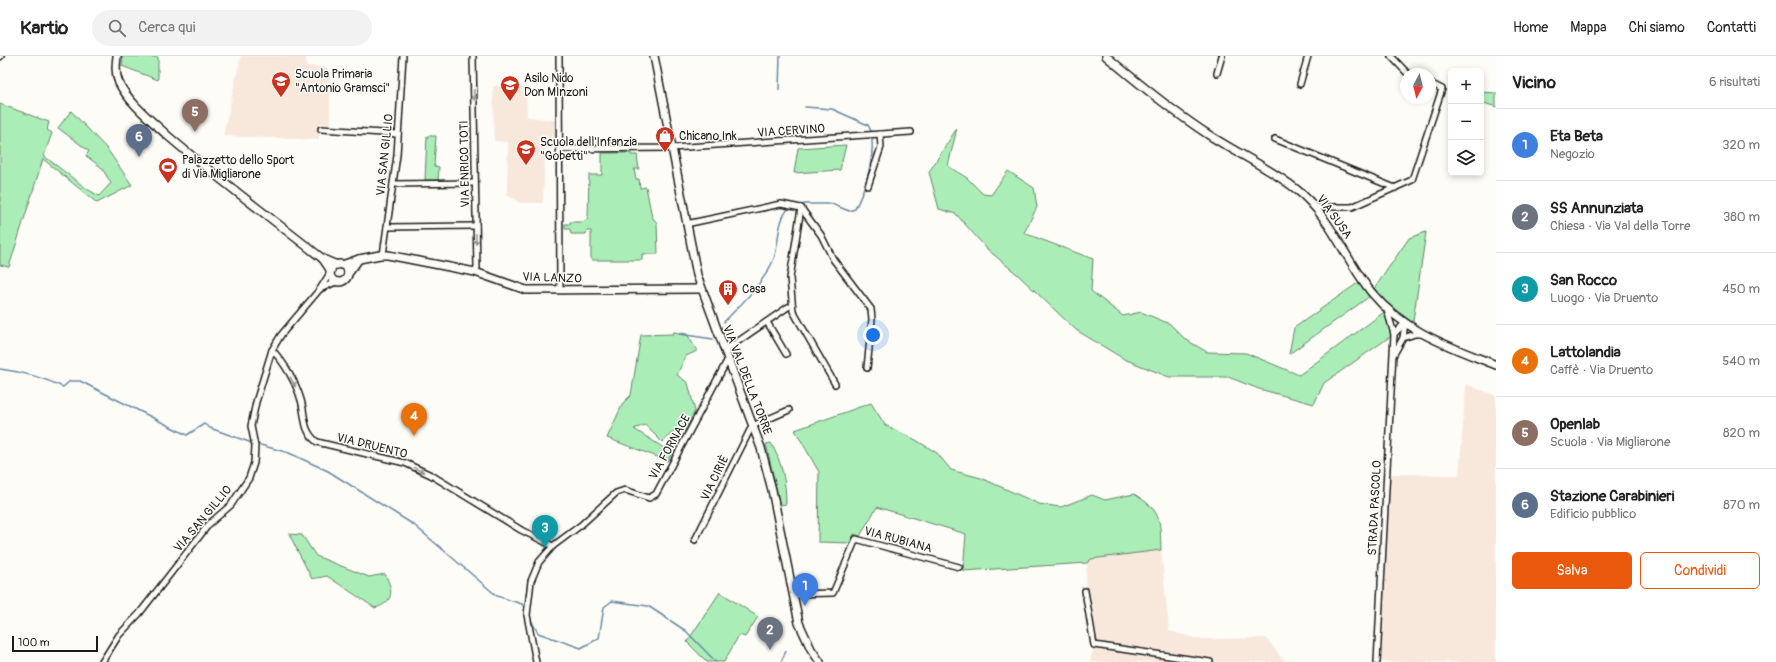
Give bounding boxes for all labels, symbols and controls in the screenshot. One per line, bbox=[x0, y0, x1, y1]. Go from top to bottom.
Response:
search box bbox=[92, 10, 372, 46]
text: Kartio bbox=[20, 16, 68, 40]
icon: search bbox=[106, 17, 128, 39]
text: Cerca qui bbox=[138, 18, 195, 37]
text: Home bbox=[1513, 19, 1548, 36]
text: Mappa bbox=[1570, 19, 1607, 36]
text: Chi siamo bbox=[1629, 19, 1685, 36]
text: Contatti bbox=[1707, 19, 1756, 36]
place label: Scuola Primaria "Antonio Gramsci" bbox=[295, 67, 390, 96]
north arrow bbox=[1400, 68, 1436, 104]
map controls bbox=[1448, 68, 1484, 176]
button: + bbox=[1448, 68, 1484, 104]
school or university icon: Scuola Primaria "Antonio Gramsci" bbox=[270, 70, 292, 98]
place label: Asilo Nido Don MInzoni bbox=[524, 71, 588, 100]
text: Vicino bbox=[1512, 72, 1556, 93]
school or university icon: Asilo Nido Don MInzoni bbox=[499, 74, 521, 102]
text: 6 risultati bbox=[1709, 74, 1760, 90]
one-way arrow bbox=[471, 89, 477, 102]
pin: 5 bbox=[182, 99, 208, 132]
button: − bbox=[1448, 104, 1484, 140]
street label: VIA SAN GILLIO bbox=[373, 113, 397, 197]
street label: VIA ENRICO TOTI bbox=[457, 120, 473, 208]
street label: VIA CERVINO bbox=[757, 121, 826, 141]
pin: 6 bbox=[126, 124, 152, 157]
shop icon: Chicano Ink bbox=[654, 125, 676, 153]
text: Eta Beta bbox=[1550, 127, 1603, 146]
place label: Chicano Ink bbox=[679, 129, 737, 144]
place label: Scuola dell'Infanzia "Gobetti" bbox=[540, 135, 638, 164]
text: 1 bbox=[1522, 137, 1528, 153]
text: 320 m bbox=[1722, 137, 1760, 153]
school or university icon: Scuola dell'Infanzia "Gobetti" bbox=[515, 138, 537, 166]
button: layers bbox=[1448, 140, 1484, 176]
text: Negozio bbox=[1550, 146, 1595, 162]
place label: Palazzetto dello Sport di Via Migliarone bbox=[182, 153, 294, 182]
sports icon: Palazzetto dello Sport di Via Migliarone bbox=[157, 156, 179, 184]
street label: VIA SUSA bbox=[1313, 192, 1355, 242]
text: SS Annunziata bbox=[1550, 199, 1644, 218]
text: 2 bbox=[1521, 209, 1529, 225]
text: 380 m bbox=[1723, 209, 1760, 225]
text: Chiesa · Via Val della Torre bbox=[1550, 218, 1690, 234]
one-way arrow bbox=[473, 233, 479, 246]
street label: VIA LANZO bbox=[522, 269, 582, 287]
text: San Rocco bbox=[1550, 271, 1617, 290]
building icon: Casa bbox=[717, 278, 739, 306]
text: 3 bbox=[1521, 281, 1529, 297]
text: 450 m bbox=[1722, 281, 1760, 297]
place label: Casa bbox=[742, 282, 766, 297]
text: Luogo · Via Druento bbox=[1550, 290, 1658, 306]
street label: VIA VAL DELLA TORRE bbox=[719, 323, 775, 437]
your location bbox=[863, 325, 883, 345]
text: Lattolandia bbox=[1550, 343, 1621, 362]
text: 4 bbox=[1521, 353, 1529, 369]
text: 540 m bbox=[1722, 353, 1760, 369]
text: Caffè · Via Druento bbox=[1550, 362, 1653, 378]
one-way arrow bbox=[290, 377, 296, 388]
pin: 4 bbox=[401, 403, 427, 436]
street label: VIA FORNACE bbox=[646, 412, 694, 482]
text: Openlab bbox=[1550, 415, 1600, 434]
text: 5 bbox=[1521, 425, 1529, 441]
text: 820 m bbox=[1723, 425, 1760, 441]
street label: VIA DRUENTO bbox=[335, 430, 409, 462]
text: Scuola · Via Migliarone bbox=[1550, 434, 1670, 450]
street label: VIA CIRIÈ bbox=[697, 452, 732, 503]
street label: STRADA PASCOLO bbox=[1365, 460, 1385, 556]
one-way arrow bbox=[414, 467, 425, 473]
street label: VIA SAN GILLIO bbox=[171, 482, 235, 555]
text: Stazione Carabinieri bbox=[1550, 487, 1674, 506]
text: 6 bbox=[1521, 497, 1529, 513]
text: 870 m bbox=[1723, 497, 1760, 513]
text: Edificio pubblico bbox=[1550, 506, 1636, 522]
pin: 3 bbox=[532, 515, 558, 548]
street label: VIA RUBIANA bbox=[862, 524, 934, 556]
button: Salva bbox=[1512, 552, 1632, 589]
button: Condividi bbox=[1640, 552, 1760, 589]
pin: 1 bbox=[792, 573, 818, 606]
pin: 2 bbox=[757, 617, 783, 650]
scale bar bbox=[12, 634, 98, 653]
text: 100 m bbox=[18, 636, 49, 649]

